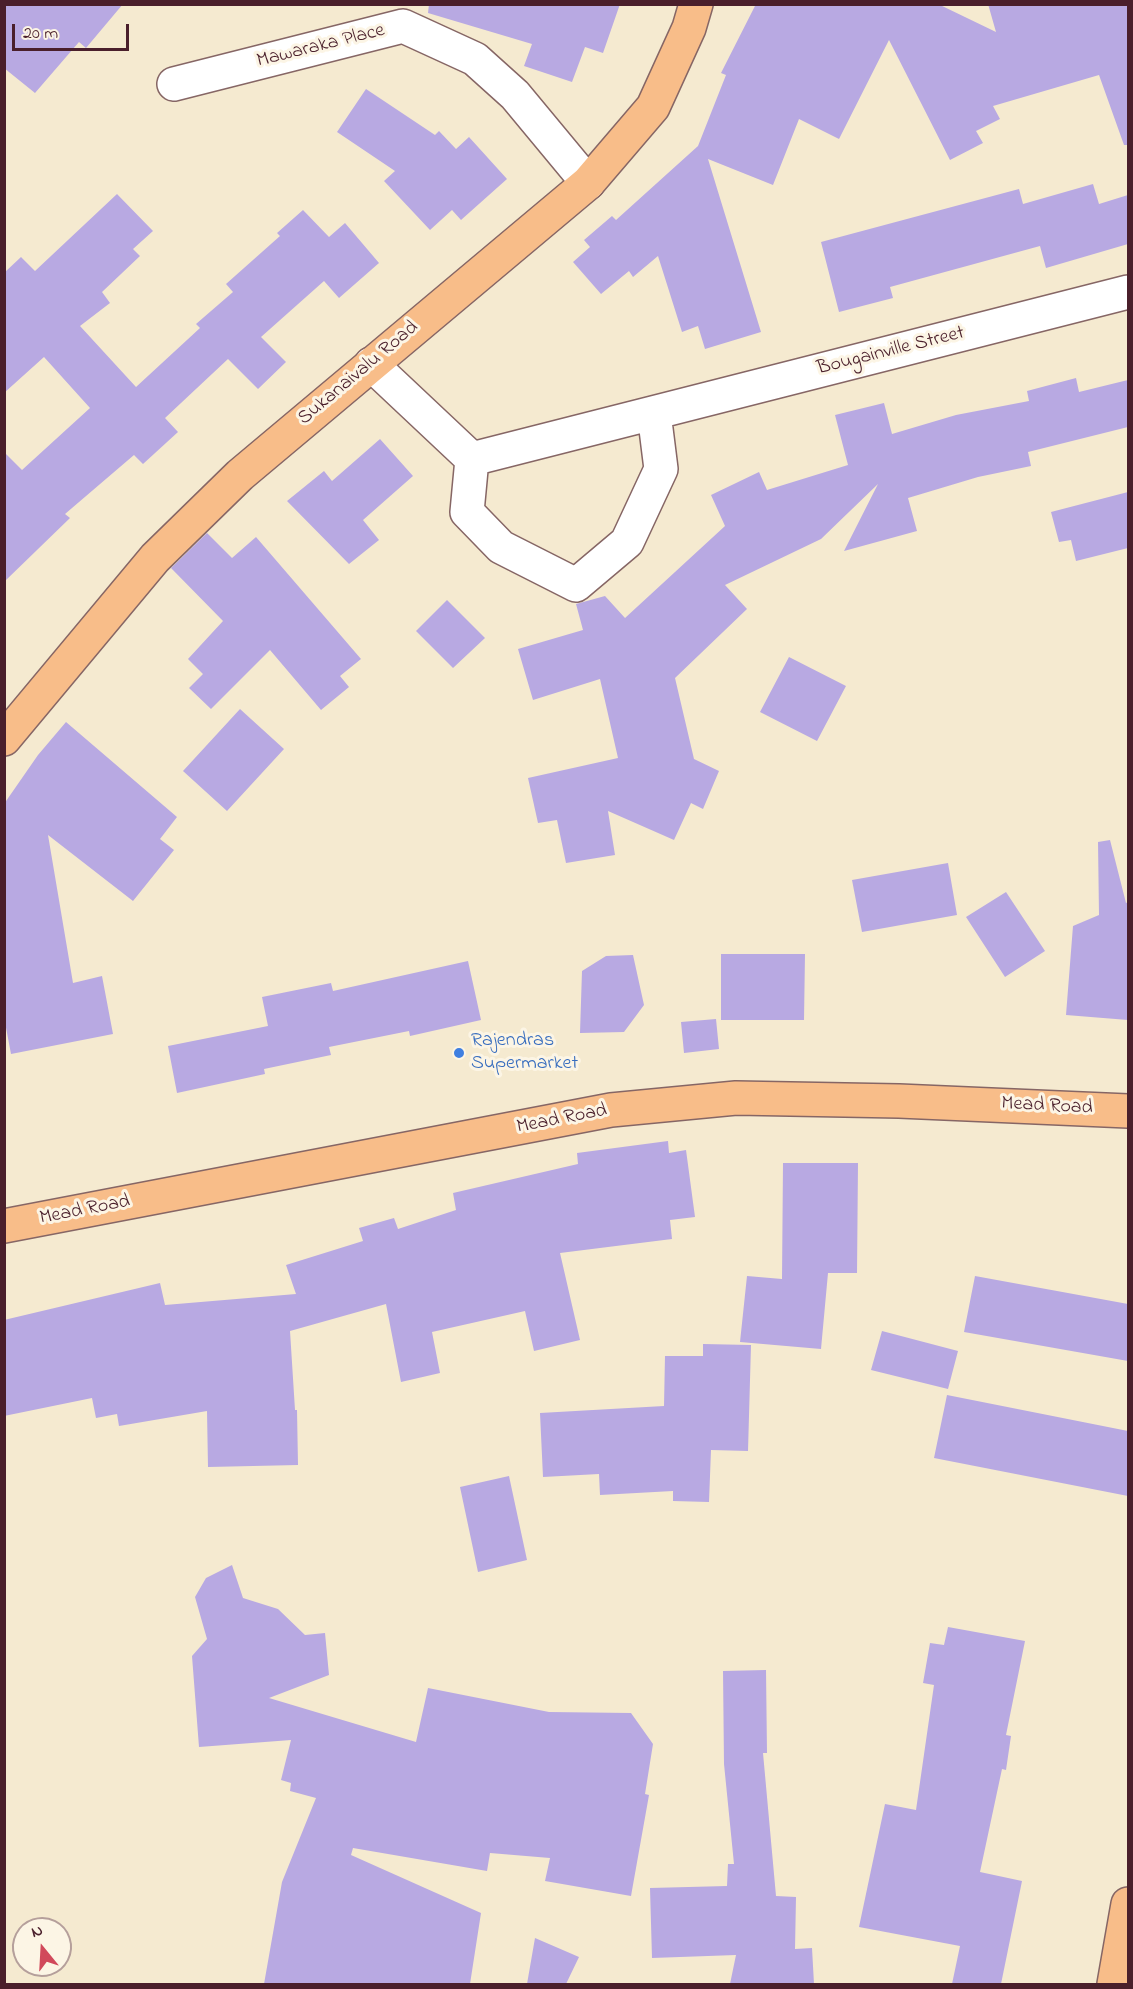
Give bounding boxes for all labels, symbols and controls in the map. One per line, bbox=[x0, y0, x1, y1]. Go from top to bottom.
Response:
scale bar bbox=[15, 12, 132, 50]
street label: Mawaraka Place bbox=[255, 20, 387, 74]
text: 20 m bbox=[23, 21, 58, 47]
street label: Sukanaivalu Road bbox=[294, 317, 424, 431]
street label: Bougainville Street bbox=[815, 322, 967, 382]
place label: Rajendras Supermarket bbox=[471, 1030, 578, 1077]
marker: Rajendras Supermarket bbox=[452, 1046, 466, 1060]
street label: Mead Road bbox=[1001, 1093, 1093, 1121]
street label: Mead Road bbox=[515, 1099, 609, 1141]
street label: Mead Road bbox=[38, 1190, 132, 1232]
north arrow bbox=[12, 1917, 72, 1977]
text: N bbox=[28, 1919, 46, 1945]

